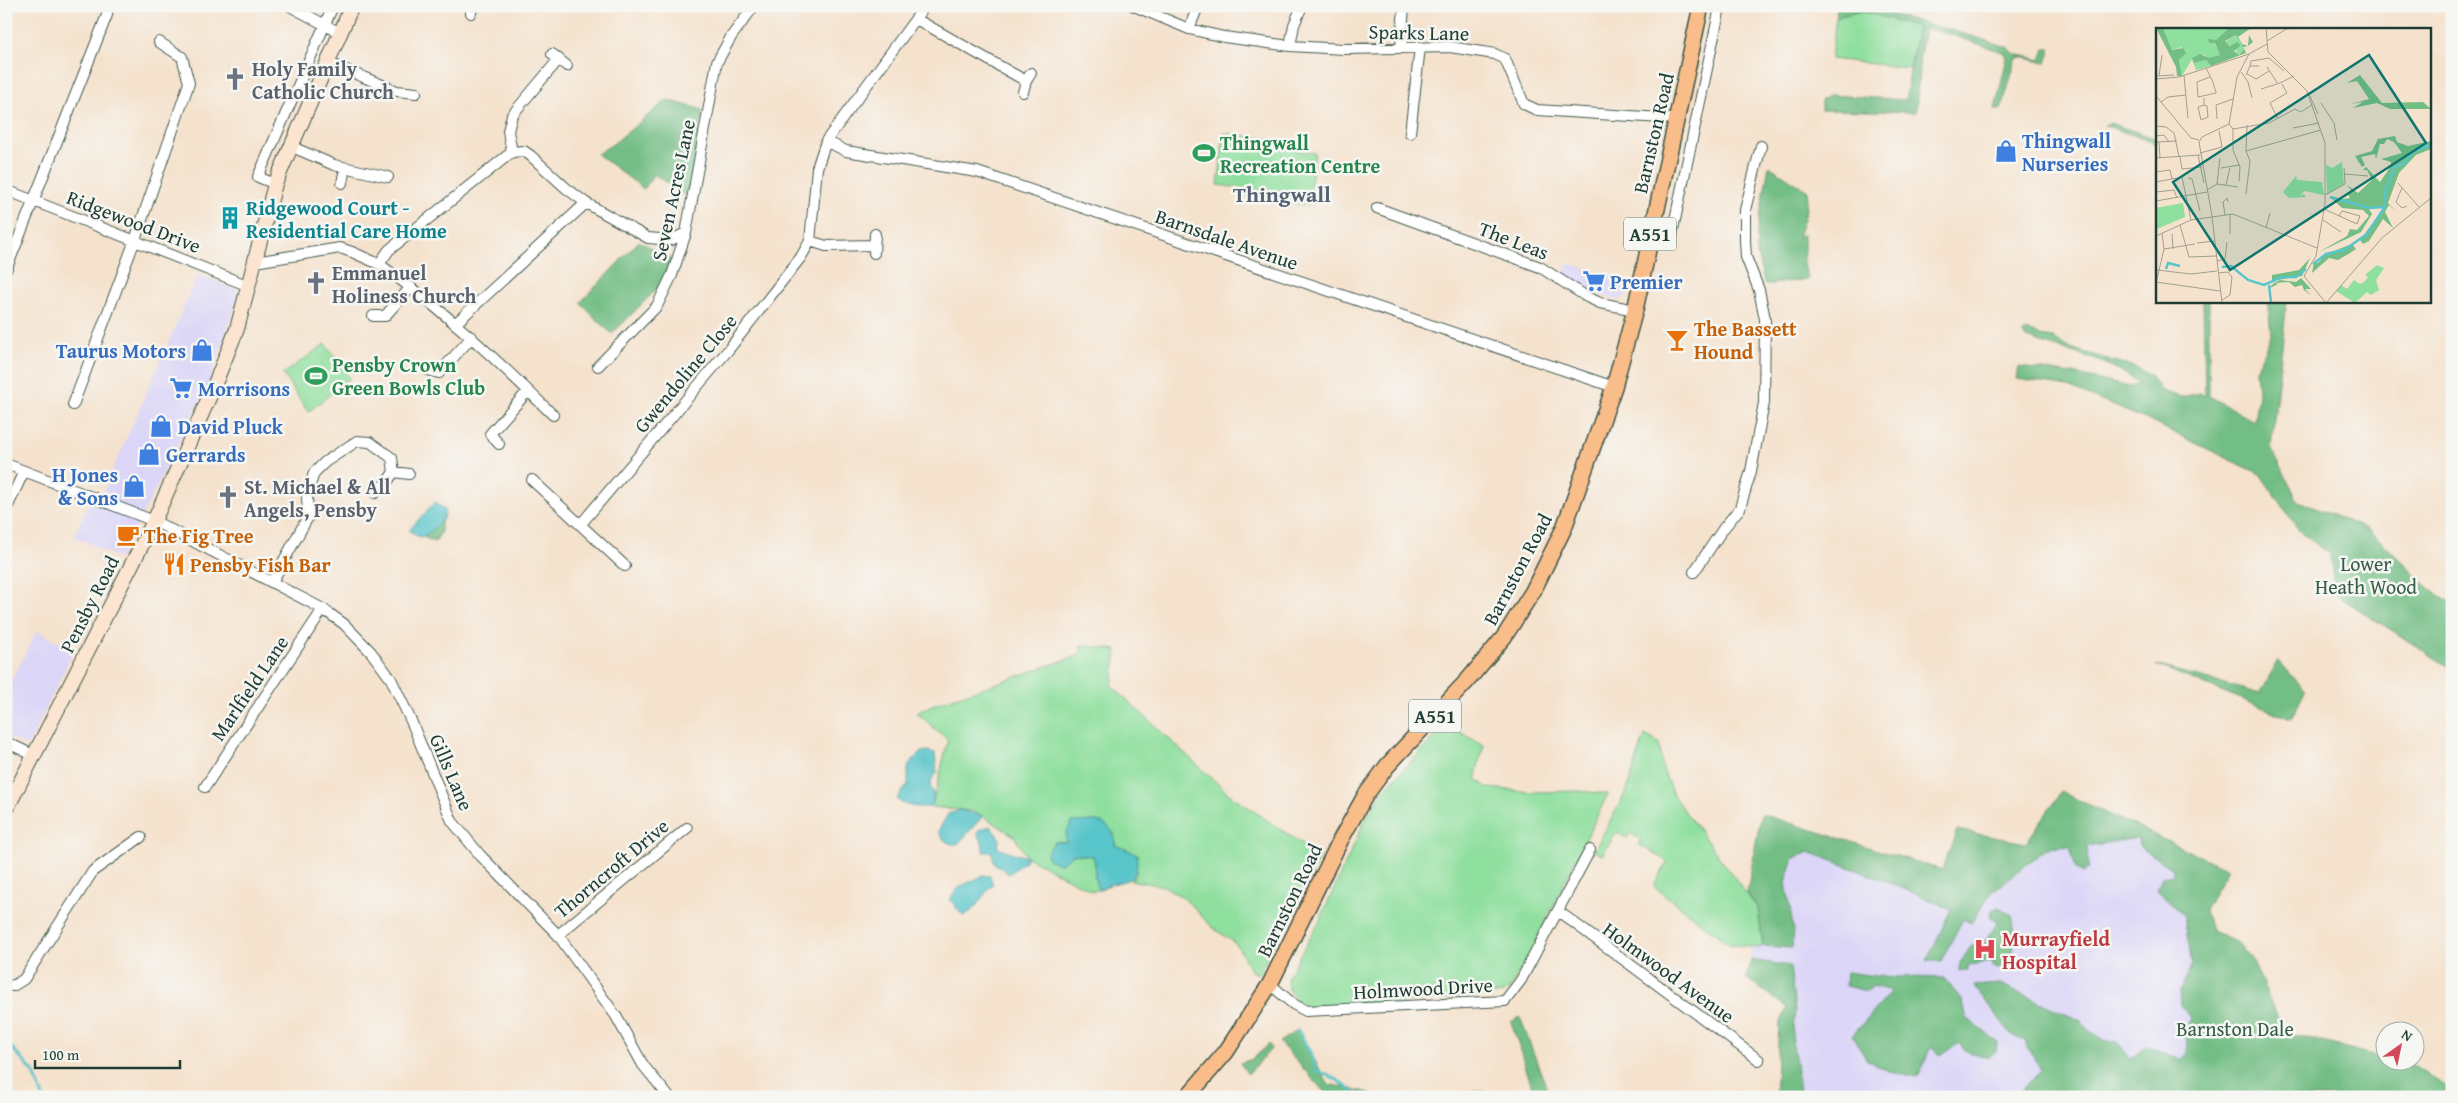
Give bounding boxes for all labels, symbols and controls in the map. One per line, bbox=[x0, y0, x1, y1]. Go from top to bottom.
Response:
street label: Sparks Lane bbox=[1368, 17, 1470, 47]
inset map bbox=[2156, 28, 2430, 302]
place label: Holy Family Catholic Church bbox=[252, 54, 394, 106]
church icon: Holy Family Catholic Church bbox=[222, 66, 248, 92]
street label: Barnston Road bbox=[1625, 70, 1681, 196]
street label: Seven Acres Lane bbox=[644, 116, 702, 264]
place label: Thingwall Nurseries bbox=[2022, 126, 2111, 178]
place label: Thingwall Recreation Centre bbox=[1220, 128, 1380, 180]
shop icon: Thingwall Nurseries bbox=[1993, 138, 2019, 164]
sports icon: Thingwall Recreation Centre bbox=[1191, 140, 1217, 166]
district label: Thingwall bbox=[1233, 178, 1331, 210]
street label: Ridgewood Drive bbox=[63, 182, 205, 260]
place label: Ridgewood Court - Residential Care Home bbox=[246, 193, 447, 245]
street label: Barnsdale Avenue bbox=[1152, 201, 1302, 277]
building icon: Ridgewood Court - Residential Care Home bbox=[217, 205, 243, 231]
street label: The Leas bbox=[1475, 213, 1553, 267]
road number: A551 bbox=[1624, 218, 1676, 250]
place label: Emmanuel Holiness Church bbox=[332, 258, 477, 310]
place label: Premier bbox=[1610, 267, 1683, 296]
supermarket icon: Premier bbox=[1581, 268, 1607, 294]
church icon: Emmanuel Holiness Church bbox=[303, 270, 329, 296]
street label: Gwendoline Close bbox=[627, 307, 743, 439]
place label: The Bassett Hound bbox=[1694, 314, 1797, 366]
bar icon: The Bassett Hound bbox=[1664, 327, 1690, 353]
place label: Taurus Motors bbox=[56, 336, 186, 365]
shop icon: Taurus Motors bbox=[189, 337, 215, 363]
place label: Pensby Crown Green Bowls Club bbox=[332, 350, 485, 402]
sports icon: Pensby Crown Green Bowls Club bbox=[303, 363, 329, 389]
place label: Morrisons bbox=[198, 374, 290, 403]
supermarket icon: Morrisons bbox=[168, 375, 194, 401]
place label: David Pluck bbox=[178, 412, 284, 441]
shop icon: David Pluck bbox=[148, 413, 174, 439]
place label: Gerrards bbox=[166, 440, 245, 469]
shop icon: Gerrards bbox=[136, 441, 162, 467]
place label: H Jones & Sons bbox=[52, 460, 118, 512]
place label: St. Michael & All Angels, Pensby bbox=[244, 472, 391, 524]
shop icon: H Jones & Sons bbox=[121, 473, 147, 499]
church icon: St. Michael & All Angels, Pensby bbox=[215, 484, 241, 510]
street label: Barnston Road bbox=[1475, 508, 1559, 630]
place label: The Fig Tree bbox=[144, 521, 254, 550]
cafe icon: The Fig Tree bbox=[115, 522, 141, 548]
park label: Lower Heath Wood bbox=[2315, 549, 2417, 601]
street label: Pensby Road bbox=[52, 550, 126, 658]
place label: Pensby Fish Bar bbox=[190, 550, 331, 579]
restaurant icon: Pensby Fish Bar bbox=[161, 551, 187, 577]
street label: Marlfield Lane bbox=[203, 629, 295, 747]
road number: A551 bbox=[1409, 699, 1461, 732]
street label: Gills Lane bbox=[423, 729, 481, 815]
street label: Thorncroft Drive bbox=[547, 811, 675, 925]
street label: Barnston Road bbox=[1249, 838, 1329, 962]
street label: Holmwood Avenue bbox=[1597, 914, 1741, 1030]
place label: Murrayfield Hospital bbox=[2002, 924, 2111, 976]
hospital icon: Murrayfield Hospital bbox=[1972, 936, 1998, 962]
street label: Holmwood Drive bbox=[1352, 970, 1494, 1006]
park label: Barnston Dale bbox=[2176, 1014, 2294, 1043]
north arrow bbox=[2376, 1020, 2426, 1070]
text: N bbox=[2398, 1024, 2417, 1046]
scale bar bbox=[35, 1038, 180, 1070]
text: 100 m bbox=[42, 1044, 80, 1065]

